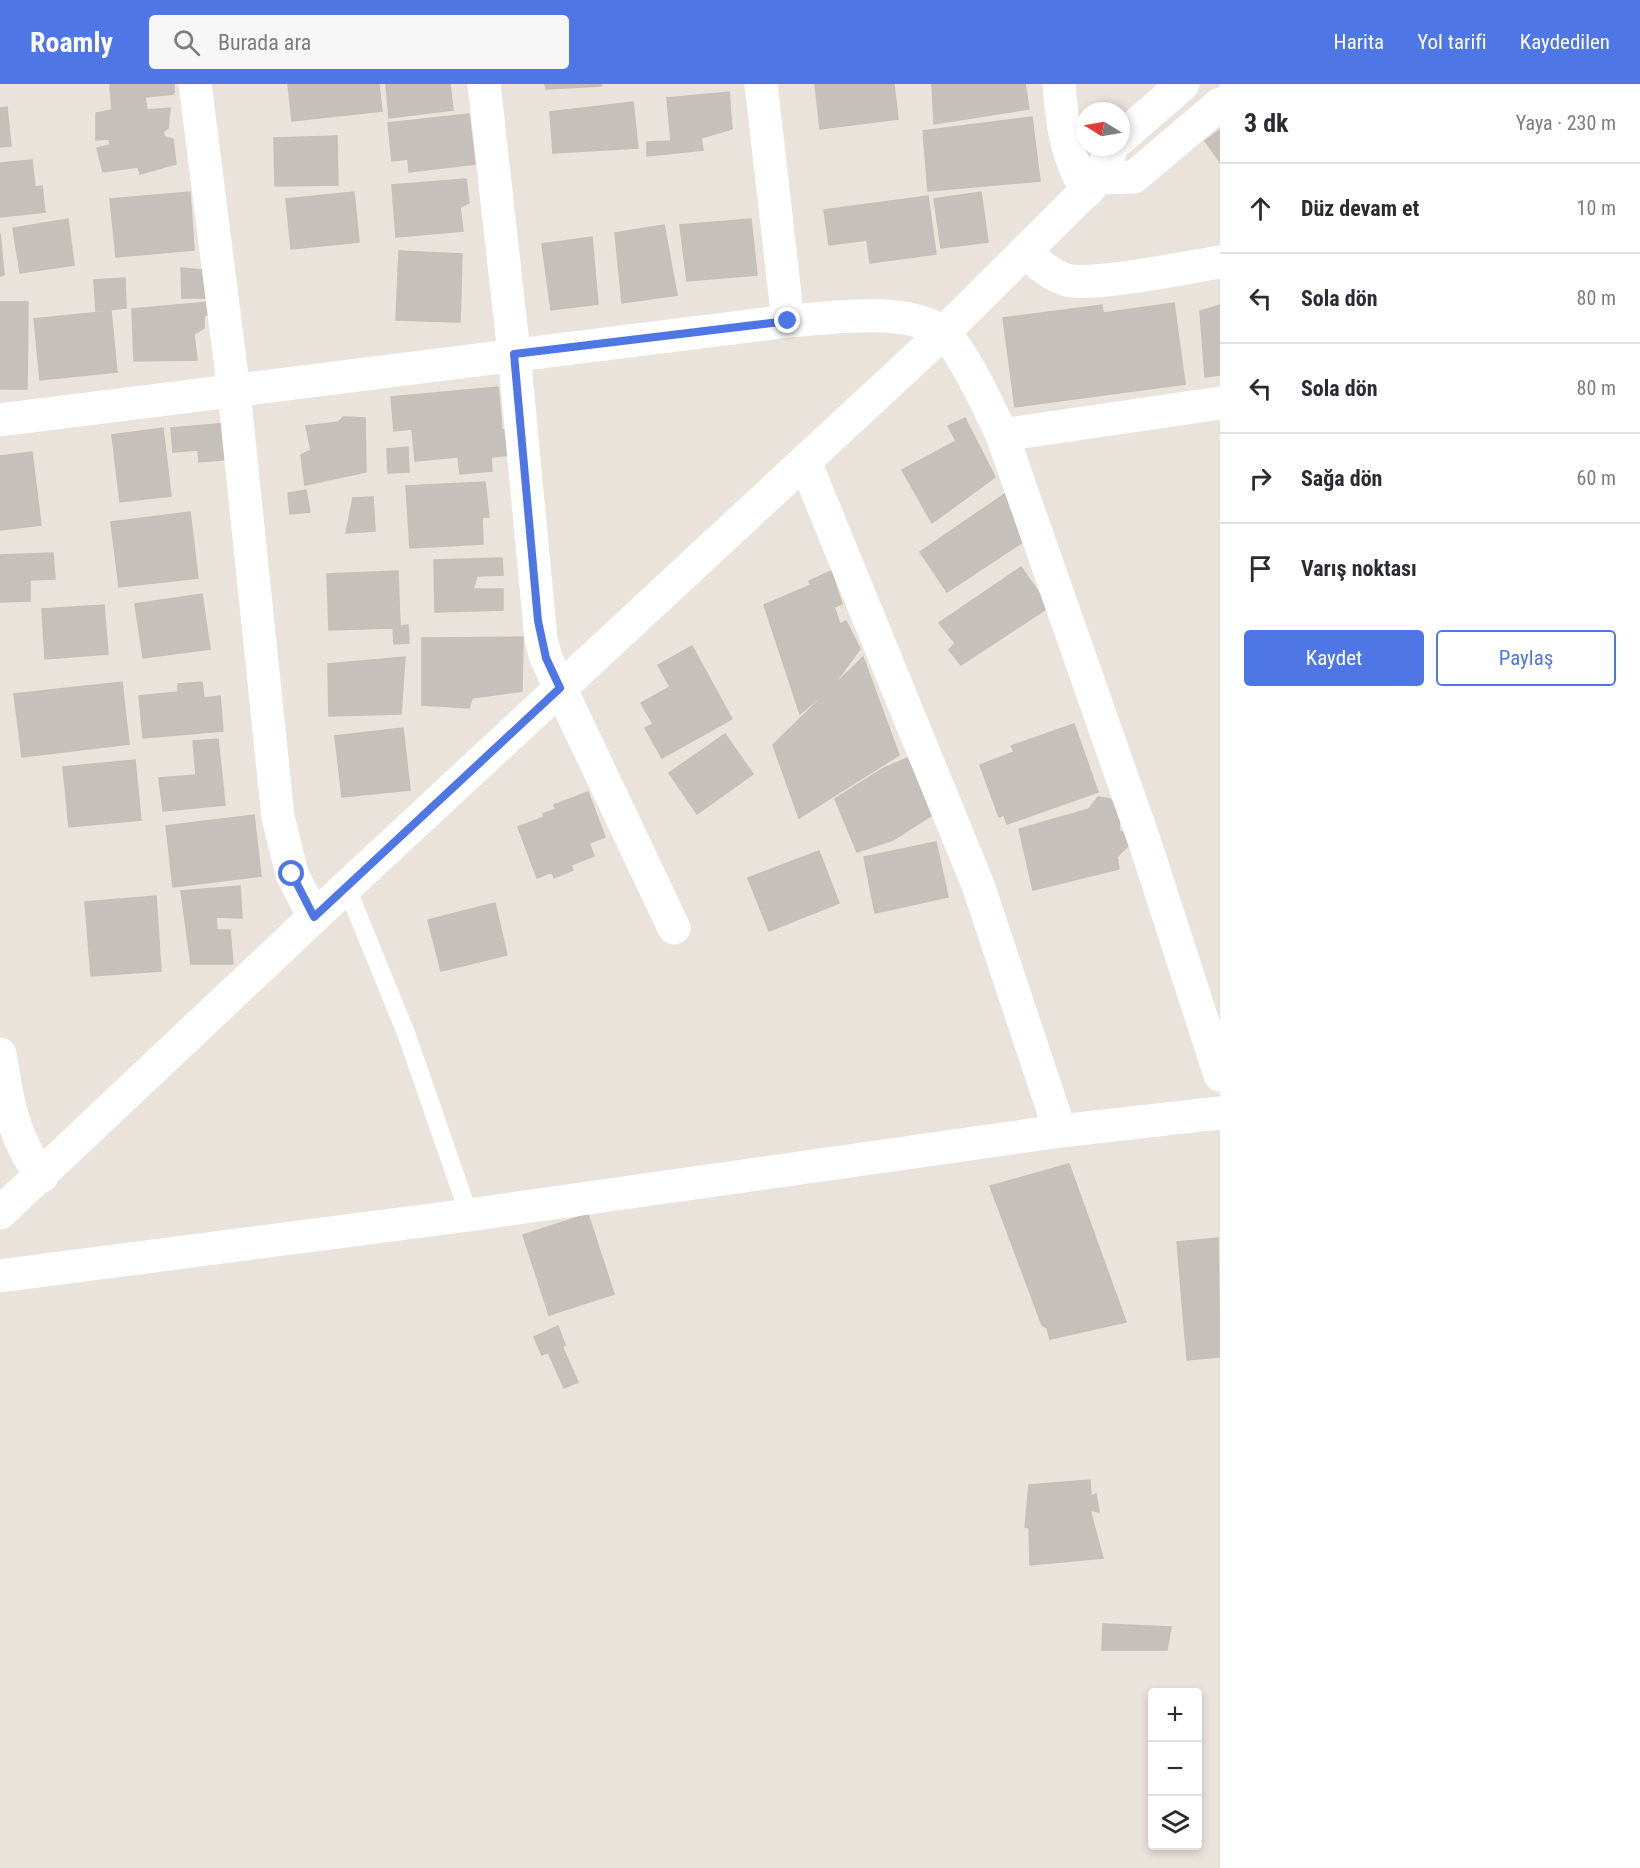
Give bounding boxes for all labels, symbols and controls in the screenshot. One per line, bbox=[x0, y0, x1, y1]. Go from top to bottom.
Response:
search box bbox=[149, 15, 569, 69]
text: Roamly bbox=[30, 26, 113, 59]
icon: search bbox=[170, 26, 203, 59]
text: Burada ara bbox=[218, 30, 311, 55]
text: Harita bbox=[1334, 30, 1384, 54]
text: Yol tarifi bbox=[1417, 30, 1487, 54]
text: Kaydedilen bbox=[1520, 30, 1610, 54]
north arrow bbox=[1076, 102, 1130, 156]
text: 3 dk bbox=[1244, 108, 1288, 138]
text: Yaya · 230 m bbox=[1516, 111, 1616, 135]
icon: ahead bbox=[1244, 192, 1277, 225]
text: Düz devam et bbox=[1301, 196, 1419, 221]
text: 10 m bbox=[1577, 196, 1616, 220]
icon: left bbox=[1244, 282, 1277, 315]
text: Sola dön bbox=[1301, 286, 1377, 311]
text: 80 m bbox=[1577, 286, 1616, 310]
route end bbox=[774, 307, 800, 333]
icon: left bbox=[1244, 372, 1277, 405]
text: Sola dön bbox=[1301, 376, 1377, 401]
text: 80 m bbox=[1577, 376, 1616, 400]
icon: right bbox=[1244, 462, 1277, 495]
text: Sağa dön bbox=[1301, 466, 1382, 491]
text: 60 m bbox=[1577, 466, 1616, 490]
icon: arrive bbox=[1244, 552, 1277, 585]
text: Varış noktası bbox=[1301, 556, 1417, 581]
button: Kaydet bbox=[1244, 630, 1424, 686]
button: Paylaş bbox=[1436, 630, 1616, 686]
route start bbox=[278, 860, 304, 886]
map controls bbox=[1148, 1688, 1202, 1850]
button: + bbox=[1148, 1688, 1202, 1742]
button: − bbox=[1148, 1742, 1202, 1796]
button: layers bbox=[1148, 1796, 1202, 1850]

